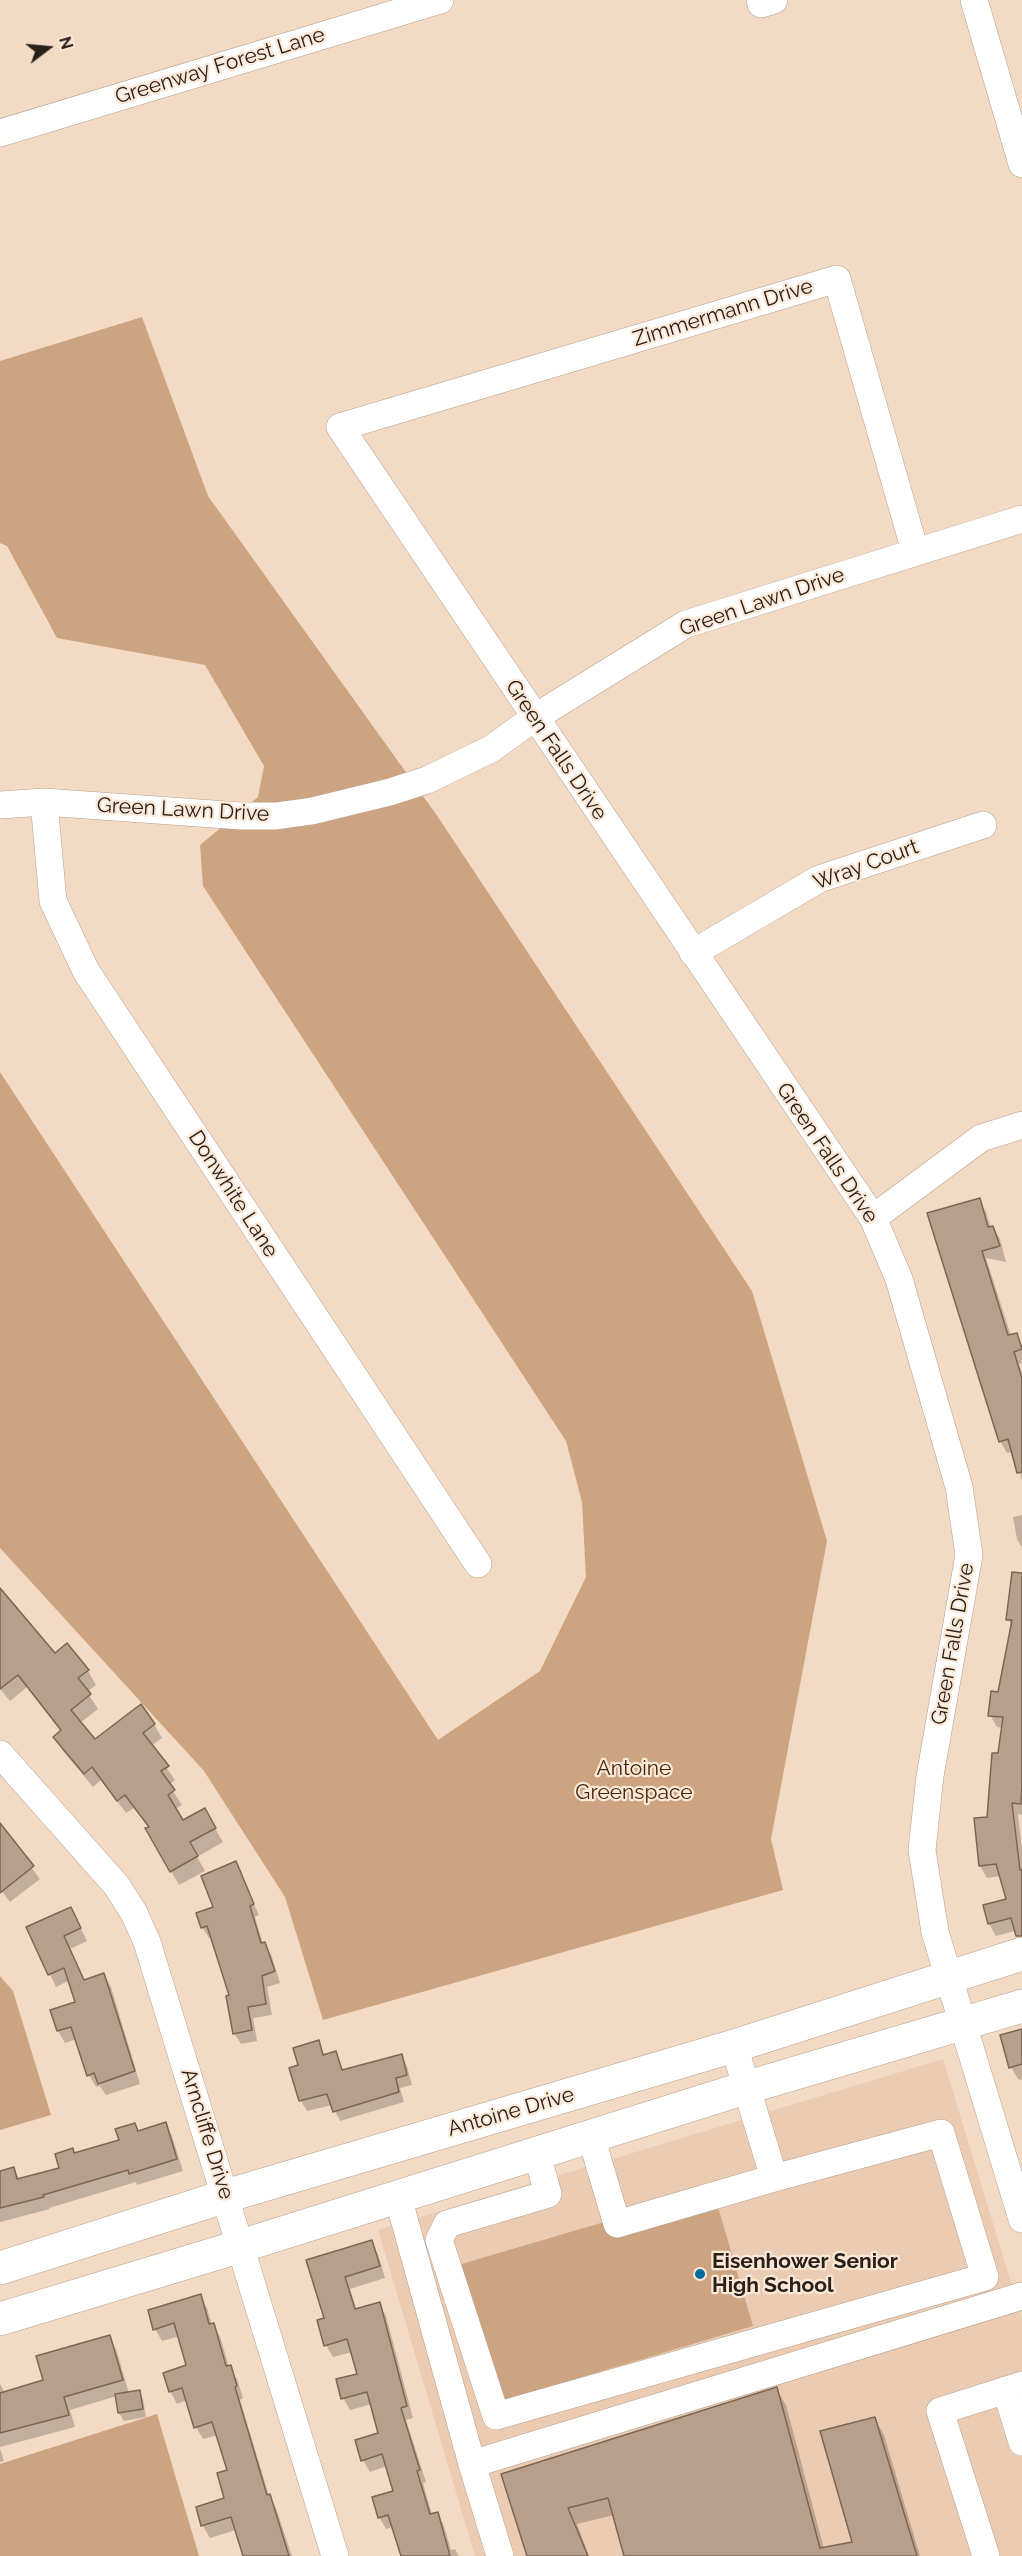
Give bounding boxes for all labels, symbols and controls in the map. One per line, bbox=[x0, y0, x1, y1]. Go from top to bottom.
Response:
north arrow bbox=[18, 18, 78, 78]
street label: Greenway Forest Lane bbox=[112, 22, 328, 110]
text: N bbox=[55, 34, 77, 51]
street label: Zimmermann Drive bbox=[630, 274, 816, 352]
street label: Green Lawn Drive bbox=[676, 562, 848, 642]
street label: Green Falls Drive bbox=[500, 675, 612, 825]
street label: Green Lawn Drive bbox=[96, 793, 270, 827]
street label: Wray Court bbox=[810, 834, 922, 896]
street label: Green Falls Drive bbox=[771, 1078, 883, 1228]
street label: Donwhite Lane bbox=[183, 1126, 283, 1262]
street label: Green Falls Drive bbox=[926, 1561, 980, 1727]
park label: Antoine Greenspace bbox=[575, 1756, 693, 1806]
street label: Arncliffe Drive bbox=[175, 2066, 239, 2202]
street label: Antoine Drive bbox=[445, 2082, 577, 2142]
place label: Eisenhower Senior High School bbox=[712, 2249, 898, 2299]
marker: Eisenhower Senior High School bbox=[693, 2267, 707, 2281]

